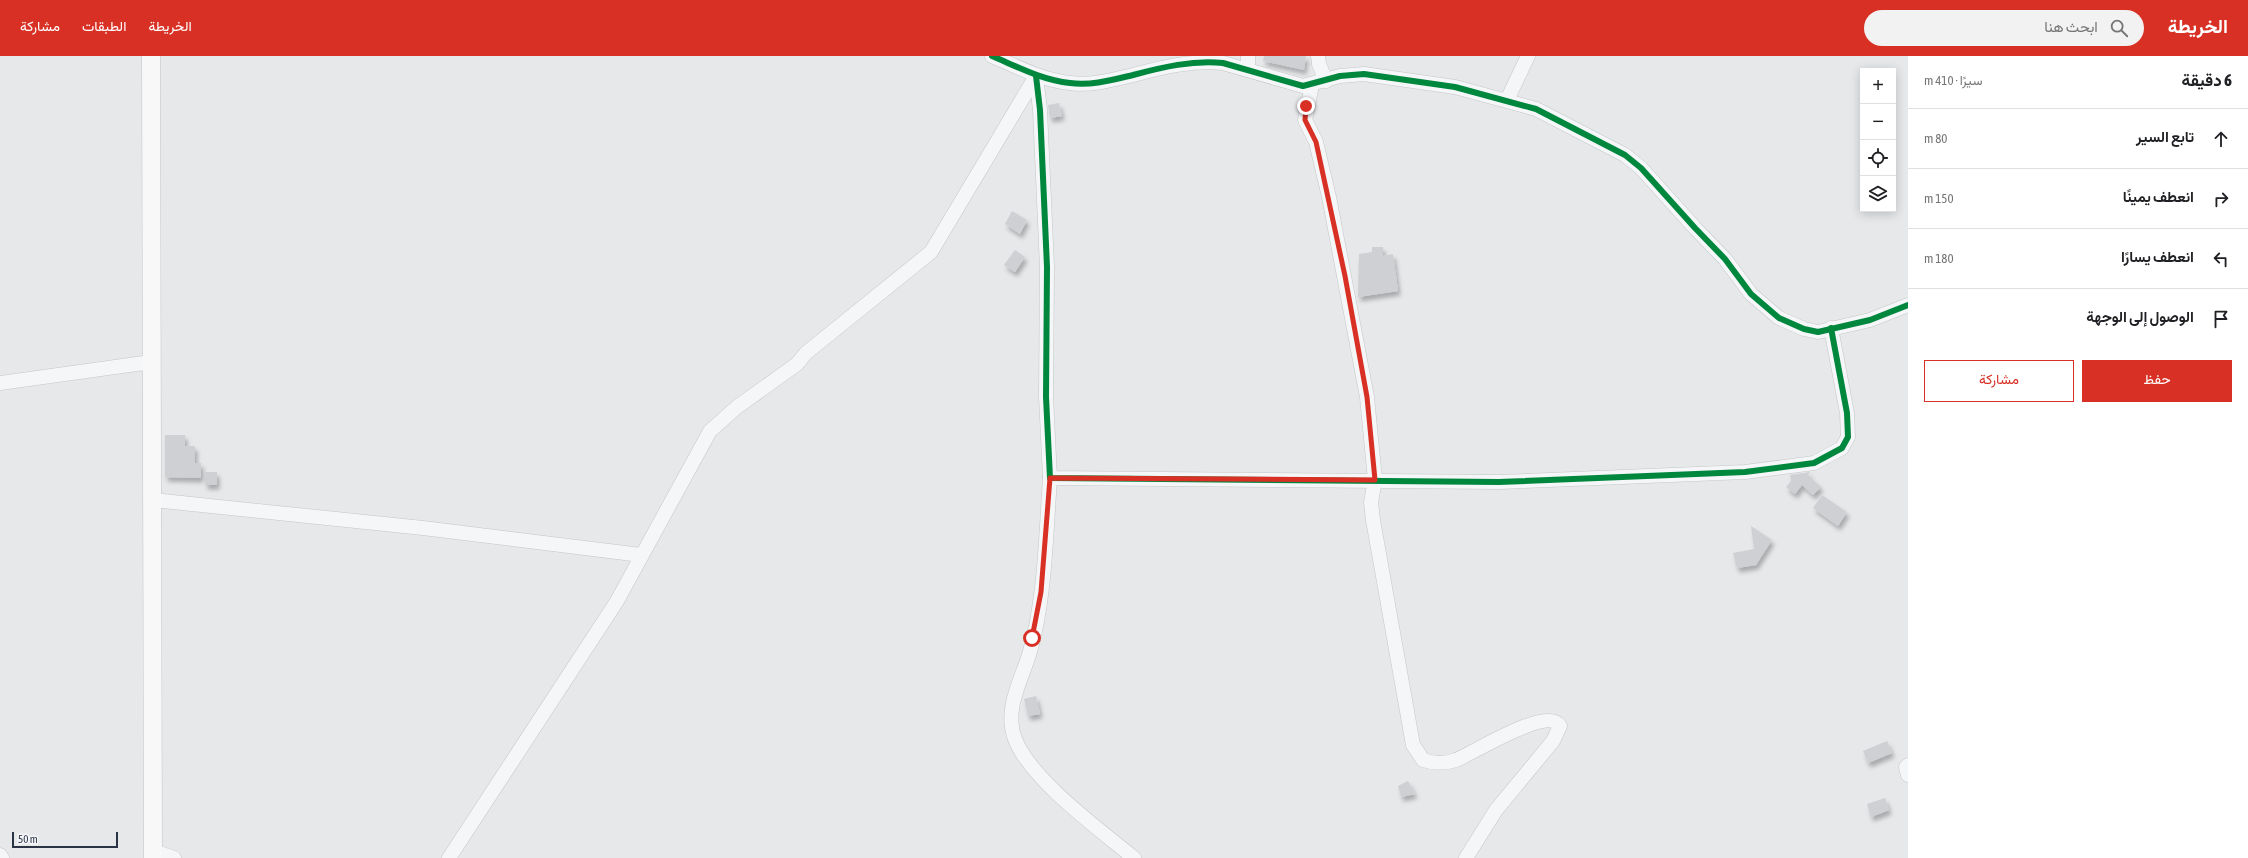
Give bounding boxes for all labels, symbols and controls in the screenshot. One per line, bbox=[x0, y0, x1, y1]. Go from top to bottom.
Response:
search box bbox=[1864, 10, 2144, 46]
text: الخريطة bbox=[2168, 15, 2228, 37]
icon: search bbox=[2108, 17, 2130, 39]
text: مشاركة bbox=[20, 18, 60, 34]
text: الطبقات bbox=[82, 18, 126, 34]
text: الخريطة bbox=[148, 18, 192, 34]
text: ابحث هنا bbox=[2044, 18, 2098, 35]
map controls bbox=[1860, 68, 1896, 212]
button: + bbox=[1860, 68, 1896, 104]
text: 6 دقيقة bbox=[2182, 70, 2232, 90]
text: سيرًا · 410 m bbox=[1924, 73, 1982, 88]
route end bbox=[1297, 97, 1315, 115]
button: − bbox=[1860, 104, 1896, 140]
text: تابع السير bbox=[2136, 128, 2194, 145]
icon: ahead bbox=[2210, 128, 2232, 150]
text: 80 m bbox=[1924, 131, 1947, 146]
button: locate bbox=[1860, 140, 1896, 176]
button: layers bbox=[1860, 176, 1896, 212]
text: انعطف يمينًا bbox=[2123, 188, 2194, 205]
icon: right bbox=[2210, 188, 2232, 210]
text: 150 m bbox=[1924, 191, 1954, 206]
text: انعطف يسارًا bbox=[2121, 248, 2194, 265]
icon: left bbox=[2210, 248, 2232, 270]
text: 180 m bbox=[1924, 251, 1954, 266]
text: الوصول إلى الوجهة bbox=[2086, 308, 2194, 325]
icon: arrive bbox=[2210, 308, 2232, 330]
button: مشاركة bbox=[1924, 360, 2074, 402]
button: حفظ bbox=[2082, 360, 2232, 402]
route start bbox=[1023, 629, 1041, 647]
scale bar bbox=[12, 830, 118, 849]
text: 50 m bbox=[18, 833, 38, 845]

